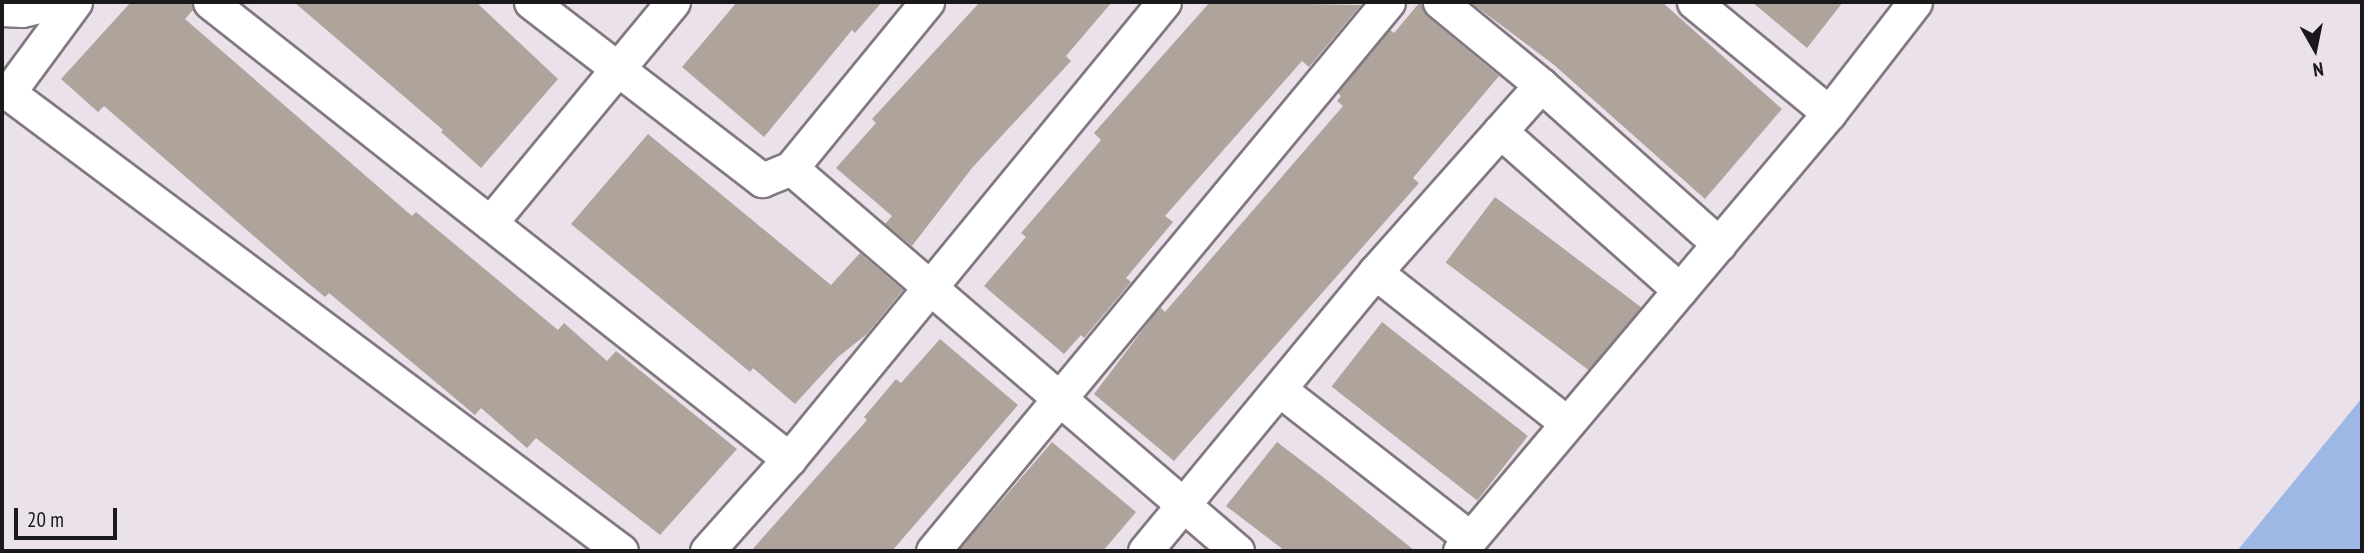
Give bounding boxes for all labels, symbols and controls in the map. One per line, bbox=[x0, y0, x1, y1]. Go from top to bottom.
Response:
north arrow bbox=[2280, 14, 2350, 84]
text: N bbox=[2311, 57, 2325, 82]
scale bar bbox=[18, 494, 121, 538]
text: 20 m bbox=[27, 506, 64, 533]

